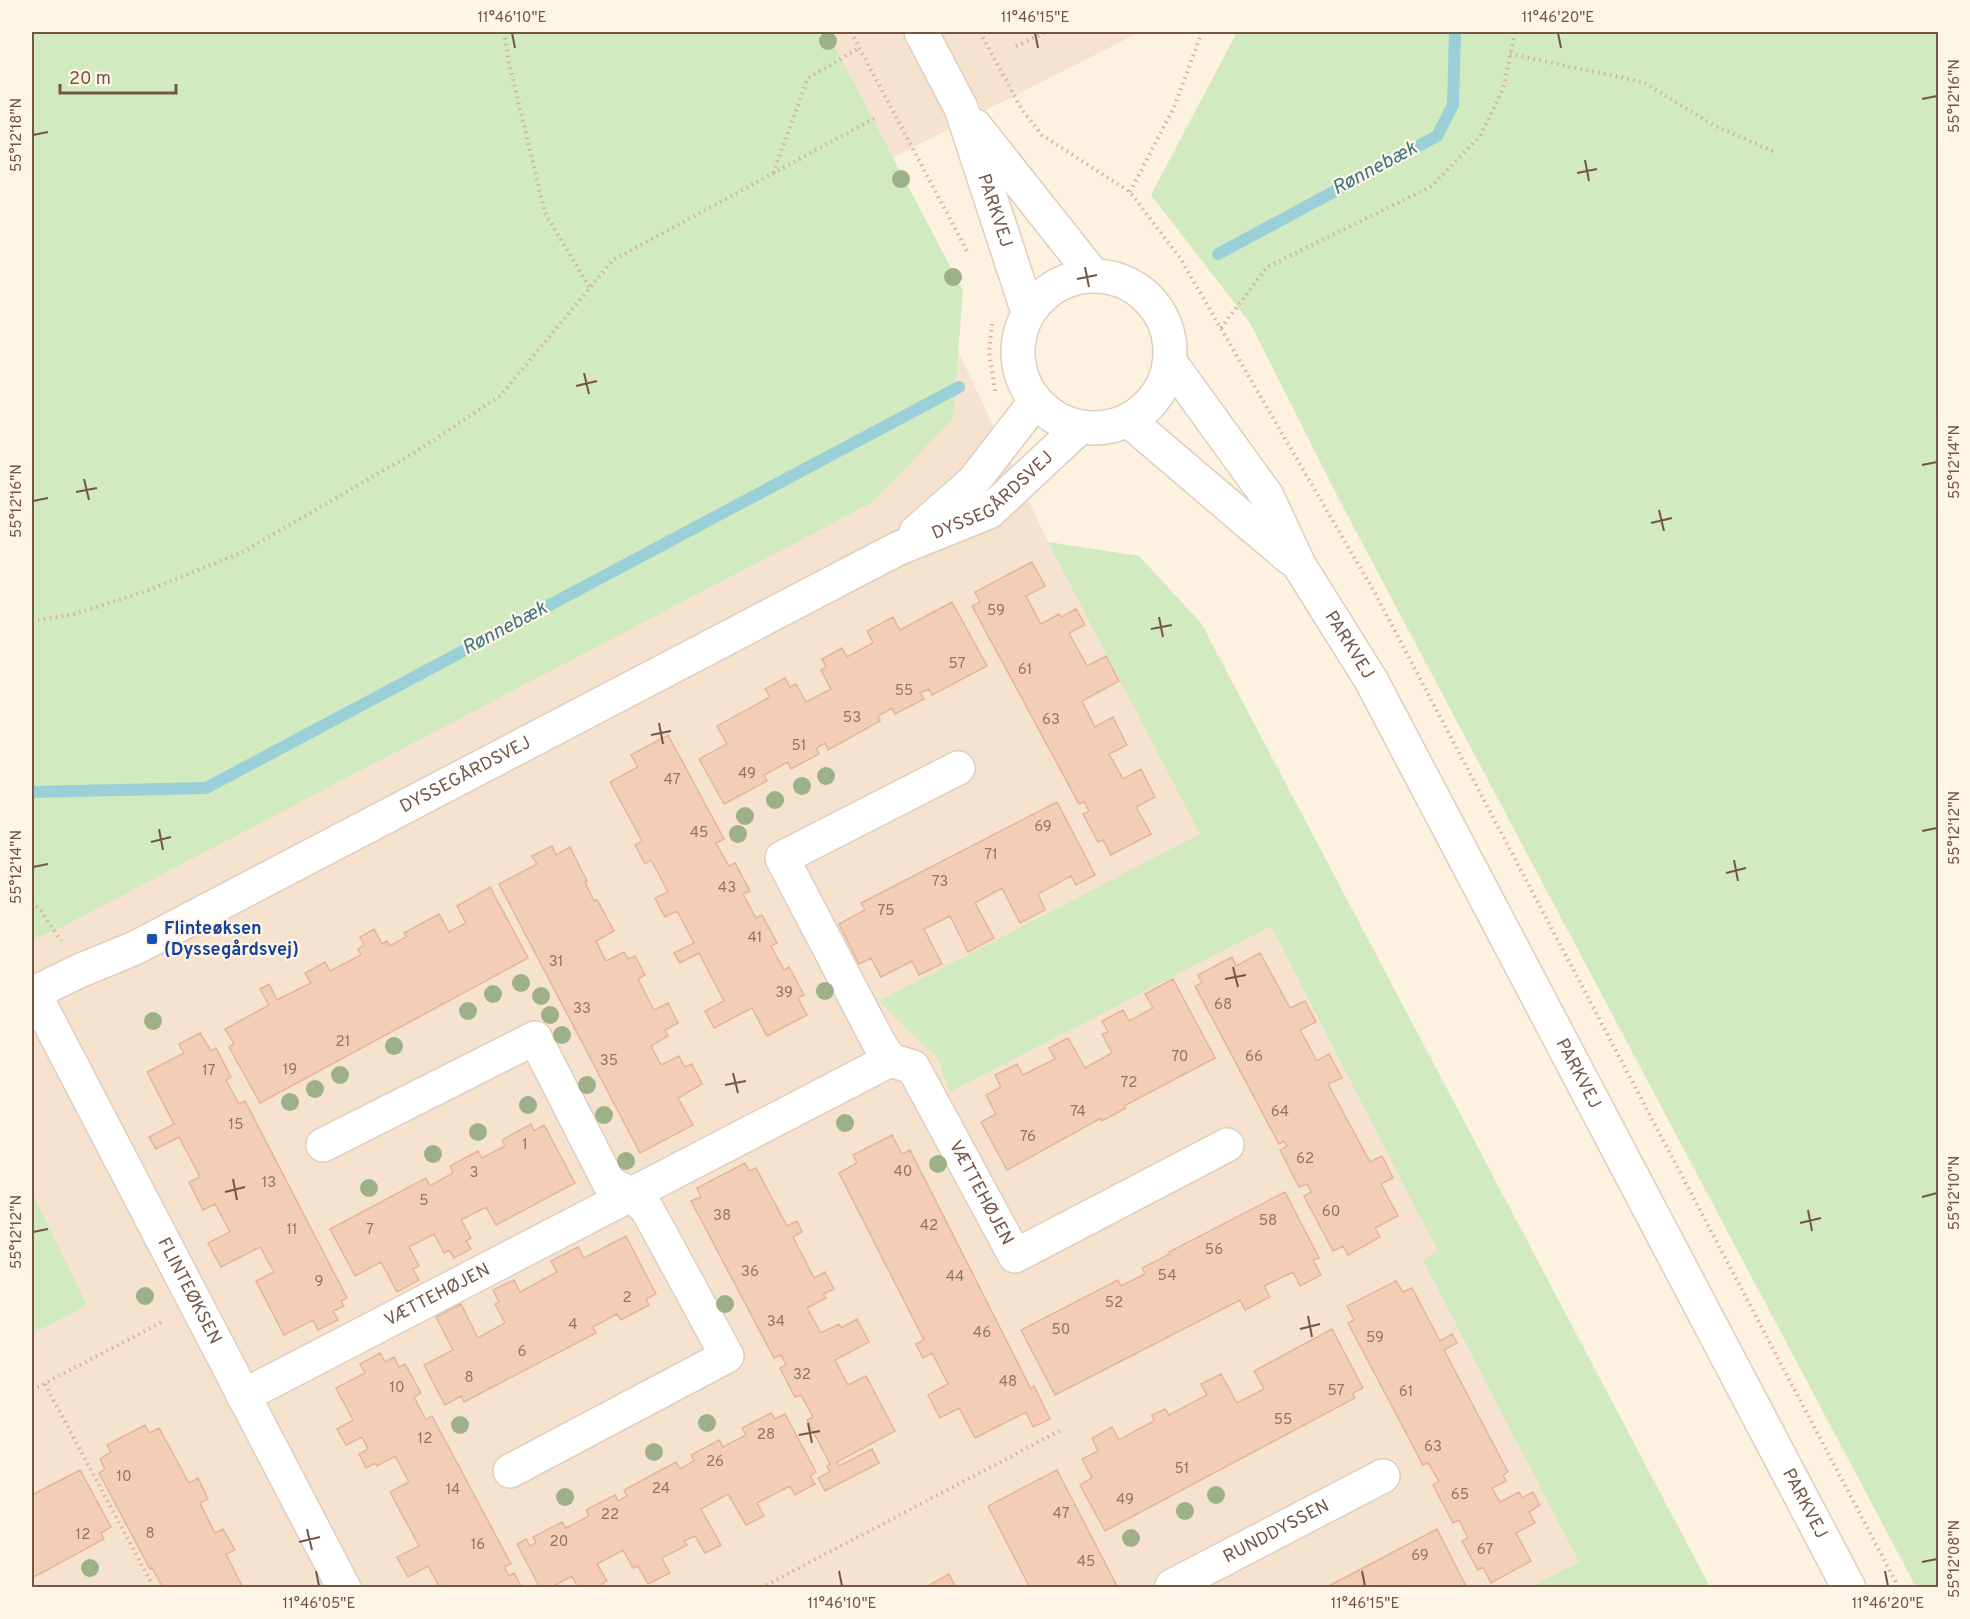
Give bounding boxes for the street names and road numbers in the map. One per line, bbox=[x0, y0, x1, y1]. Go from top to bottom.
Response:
street label: PARKVEJ bbox=[972, 171, 1018, 250]
street label: DYSSEGÅRDSVEJ bbox=[929, 446, 1058, 545]
street label: PARKVEJ bbox=[1319, 607, 1379, 683]
street label: DYSSEGÅRDSVEJ bbox=[396, 731, 535, 819]
street label: PARKVEJ bbox=[1550, 1035, 1606, 1113]
street label: VÆTTEHØJEN bbox=[943, 1137, 1019, 1249]
street label: FLINTEØKSEN bbox=[152, 1234, 227, 1348]
street label: VÆTTEHØJEN bbox=[381, 1258, 494, 1332]
street label: PARKVEJ bbox=[1777, 1465, 1833, 1543]
street label: RUNDDYSSEN bbox=[1219, 1494, 1333, 1569]

